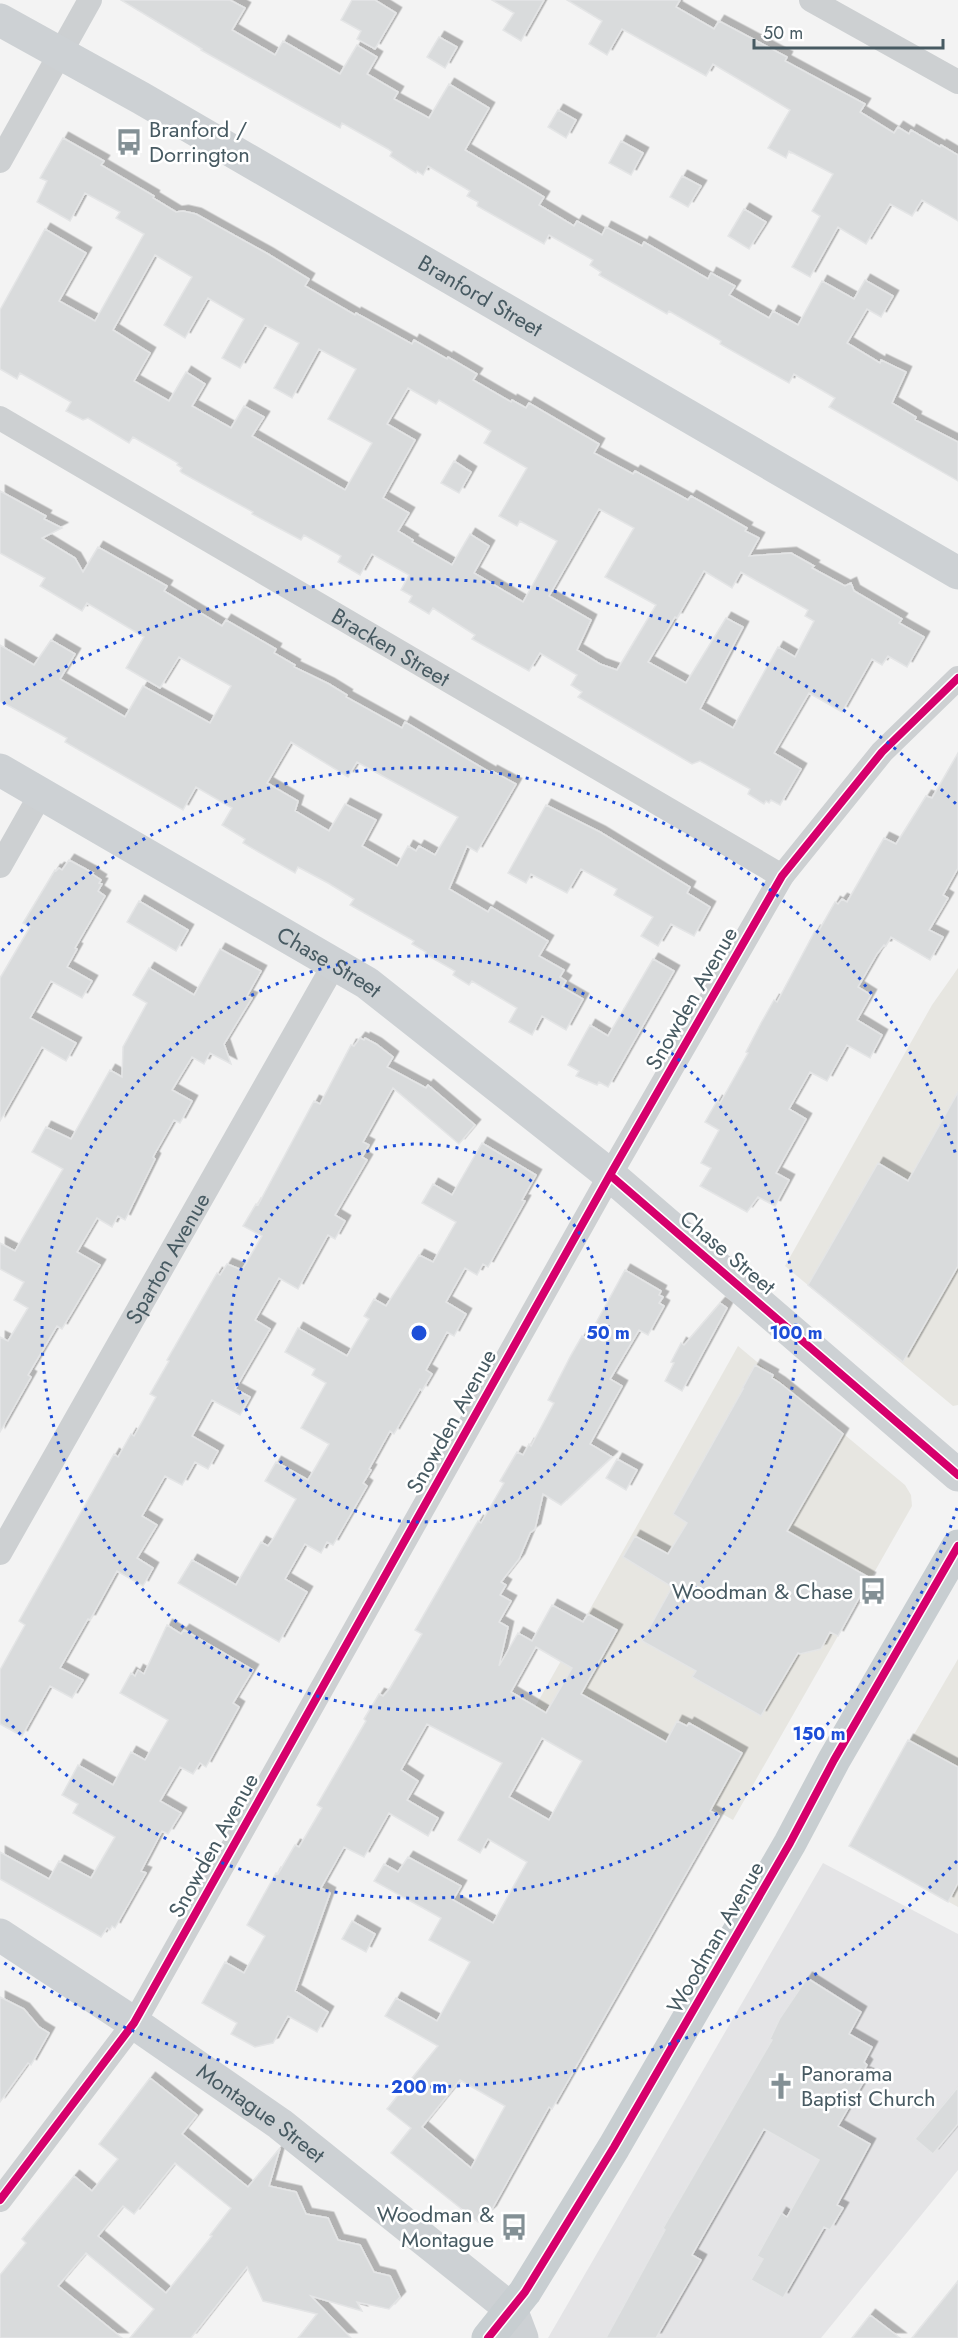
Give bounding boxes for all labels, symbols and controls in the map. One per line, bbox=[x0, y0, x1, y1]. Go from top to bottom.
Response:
scale bar bbox=[754, 12, 943, 50]
text: 50 m bbox=[763, 20, 803, 46]
place label: Branford / Dorrington bbox=[149, 113, 250, 170]
bus stop icon: Branford / Dorrington bbox=[114, 127, 144, 157]
street label: Branford Street bbox=[412, 247, 550, 345]
street label: Bracken Street bbox=[326, 600, 457, 695]
street label: Chase Street bbox=[271, 918, 389, 1005]
street label: Snowden Avenue bbox=[637, 920, 745, 1076]
street label: Sparton Avenue bbox=[117, 1186, 218, 1330]
street label: Chase Street bbox=[673, 1202, 783, 1302]
text: 50 m bbox=[586, 1320, 630, 1346]
text: 100 m bbox=[769, 1320, 823, 1346]
centre of rings bbox=[409, 1323, 429, 1343]
street label: Snowden Avenue bbox=[398, 1343, 504, 1499]
place label: Woodman & Chase bbox=[672, 1575, 853, 1607]
bus stop icon: Woodman & Chase bbox=[858, 1576, 888, 1606]
text: 150 m bbox=[793, 1721, 845, 1747]
street label: Snowden Avenue bbox=[160, 1767, 266, 1923]
street label: Woodman Avenue bbox=[658, 1855, 772, 2019]
street label: Montague Street bbox=[190, 2055, 333, 2171]
place label: Panorama Baptist Church bbox=[801, 2057, 936, 2114]
church icon: Panorama Baptist Church bbox=[766, 2071, 796, 2101]
text: 200 m bbox=[391, 2074, 447, 2100]
place label: Woodman & Montague bbox=[377, 2198, 494, 2255]
bus stop icon: Woodman & Montague bbox=[499, 2212, 529, 2242]

